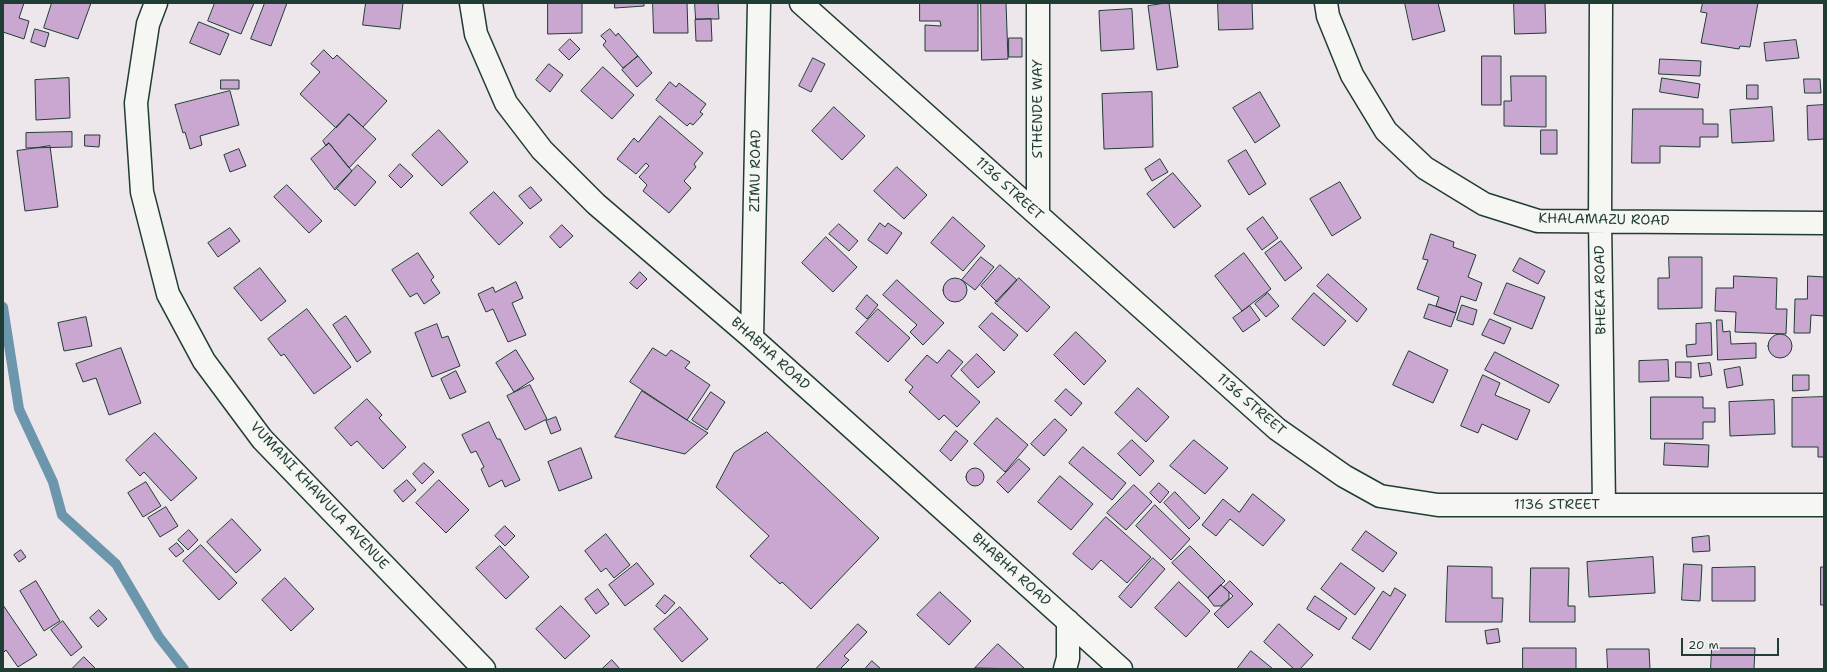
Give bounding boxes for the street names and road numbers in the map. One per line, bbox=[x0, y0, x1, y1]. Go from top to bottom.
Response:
street label: STHENDE WAY bbox=[1030, 59, 1046, 159]
street label: ZIMU ROAD bbox=[747, 130, 765, 212]
street label: 1136 STREET bbox=[971, 154, 1047, 224]
street label: KHALAMAZU ROAD bbox=[1538, 210, 1670, 230]
street label: BHEKA ROAD bbox=[1592, 245, 1610, 335]
street label: BHABHA ROAD bbox=[727, 314, 813, 394]
street label: 1136 STREET bbox=[1213, 370, 1289, 440]
street label: VUMANI KHAWULA AVENUE bbox=[246, 419, 392, 573]
street label: 1136 STREET bbox=[1514, 497, 1600, 513]
street label: BHABHA ROAD bbox=[968, 530, 1054, 610]

